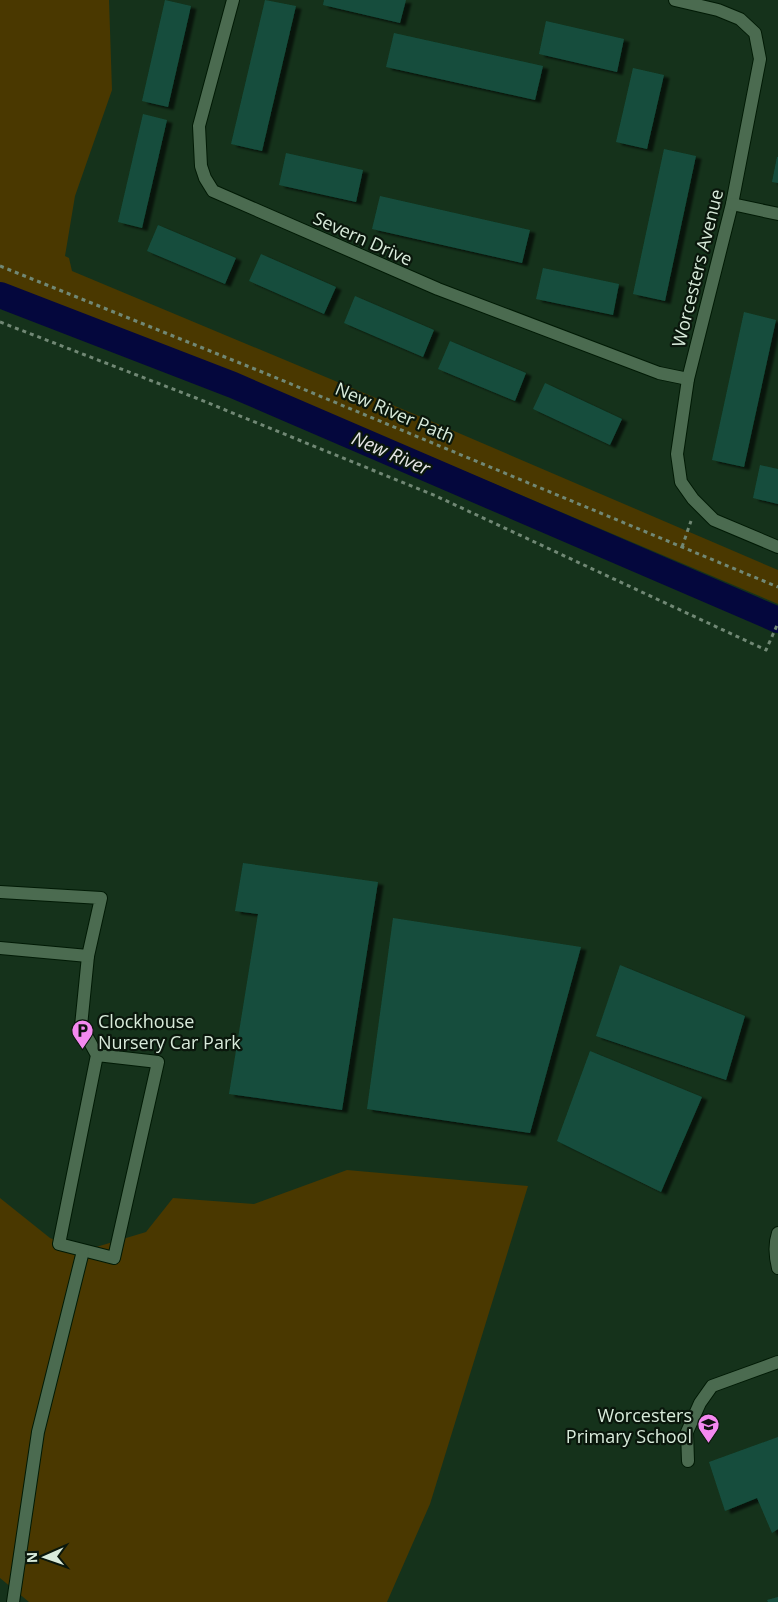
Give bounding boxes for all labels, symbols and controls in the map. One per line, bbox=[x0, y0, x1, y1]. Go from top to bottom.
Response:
street label: Worcesters Avenue bbox=[666, 187, 728, 349]
street label: Severn Drive bbox=[310, 205, 416, 271]
street label: New River Path bbox=[332, 376, 458, 448]
water label: New River bbox=[348, 425, 436, 482]
place label: Clockhouse Nursery Car Park bbox=[98, 1009, 241, 1054]
parking icon: Clockhouse Nursery Car Park bbox=[70, 1019, 94, 1050]
place label: Worcesters Primary School bbox=[566, 1403, 692, 1448]
school or university icon: Worcesters Primary School bbox=[696, 1413, 720, 1444]
north arrow bbox=[20, 1532, 70, 1582]
text: N bbox=[22, 1551, 41, 1563]

